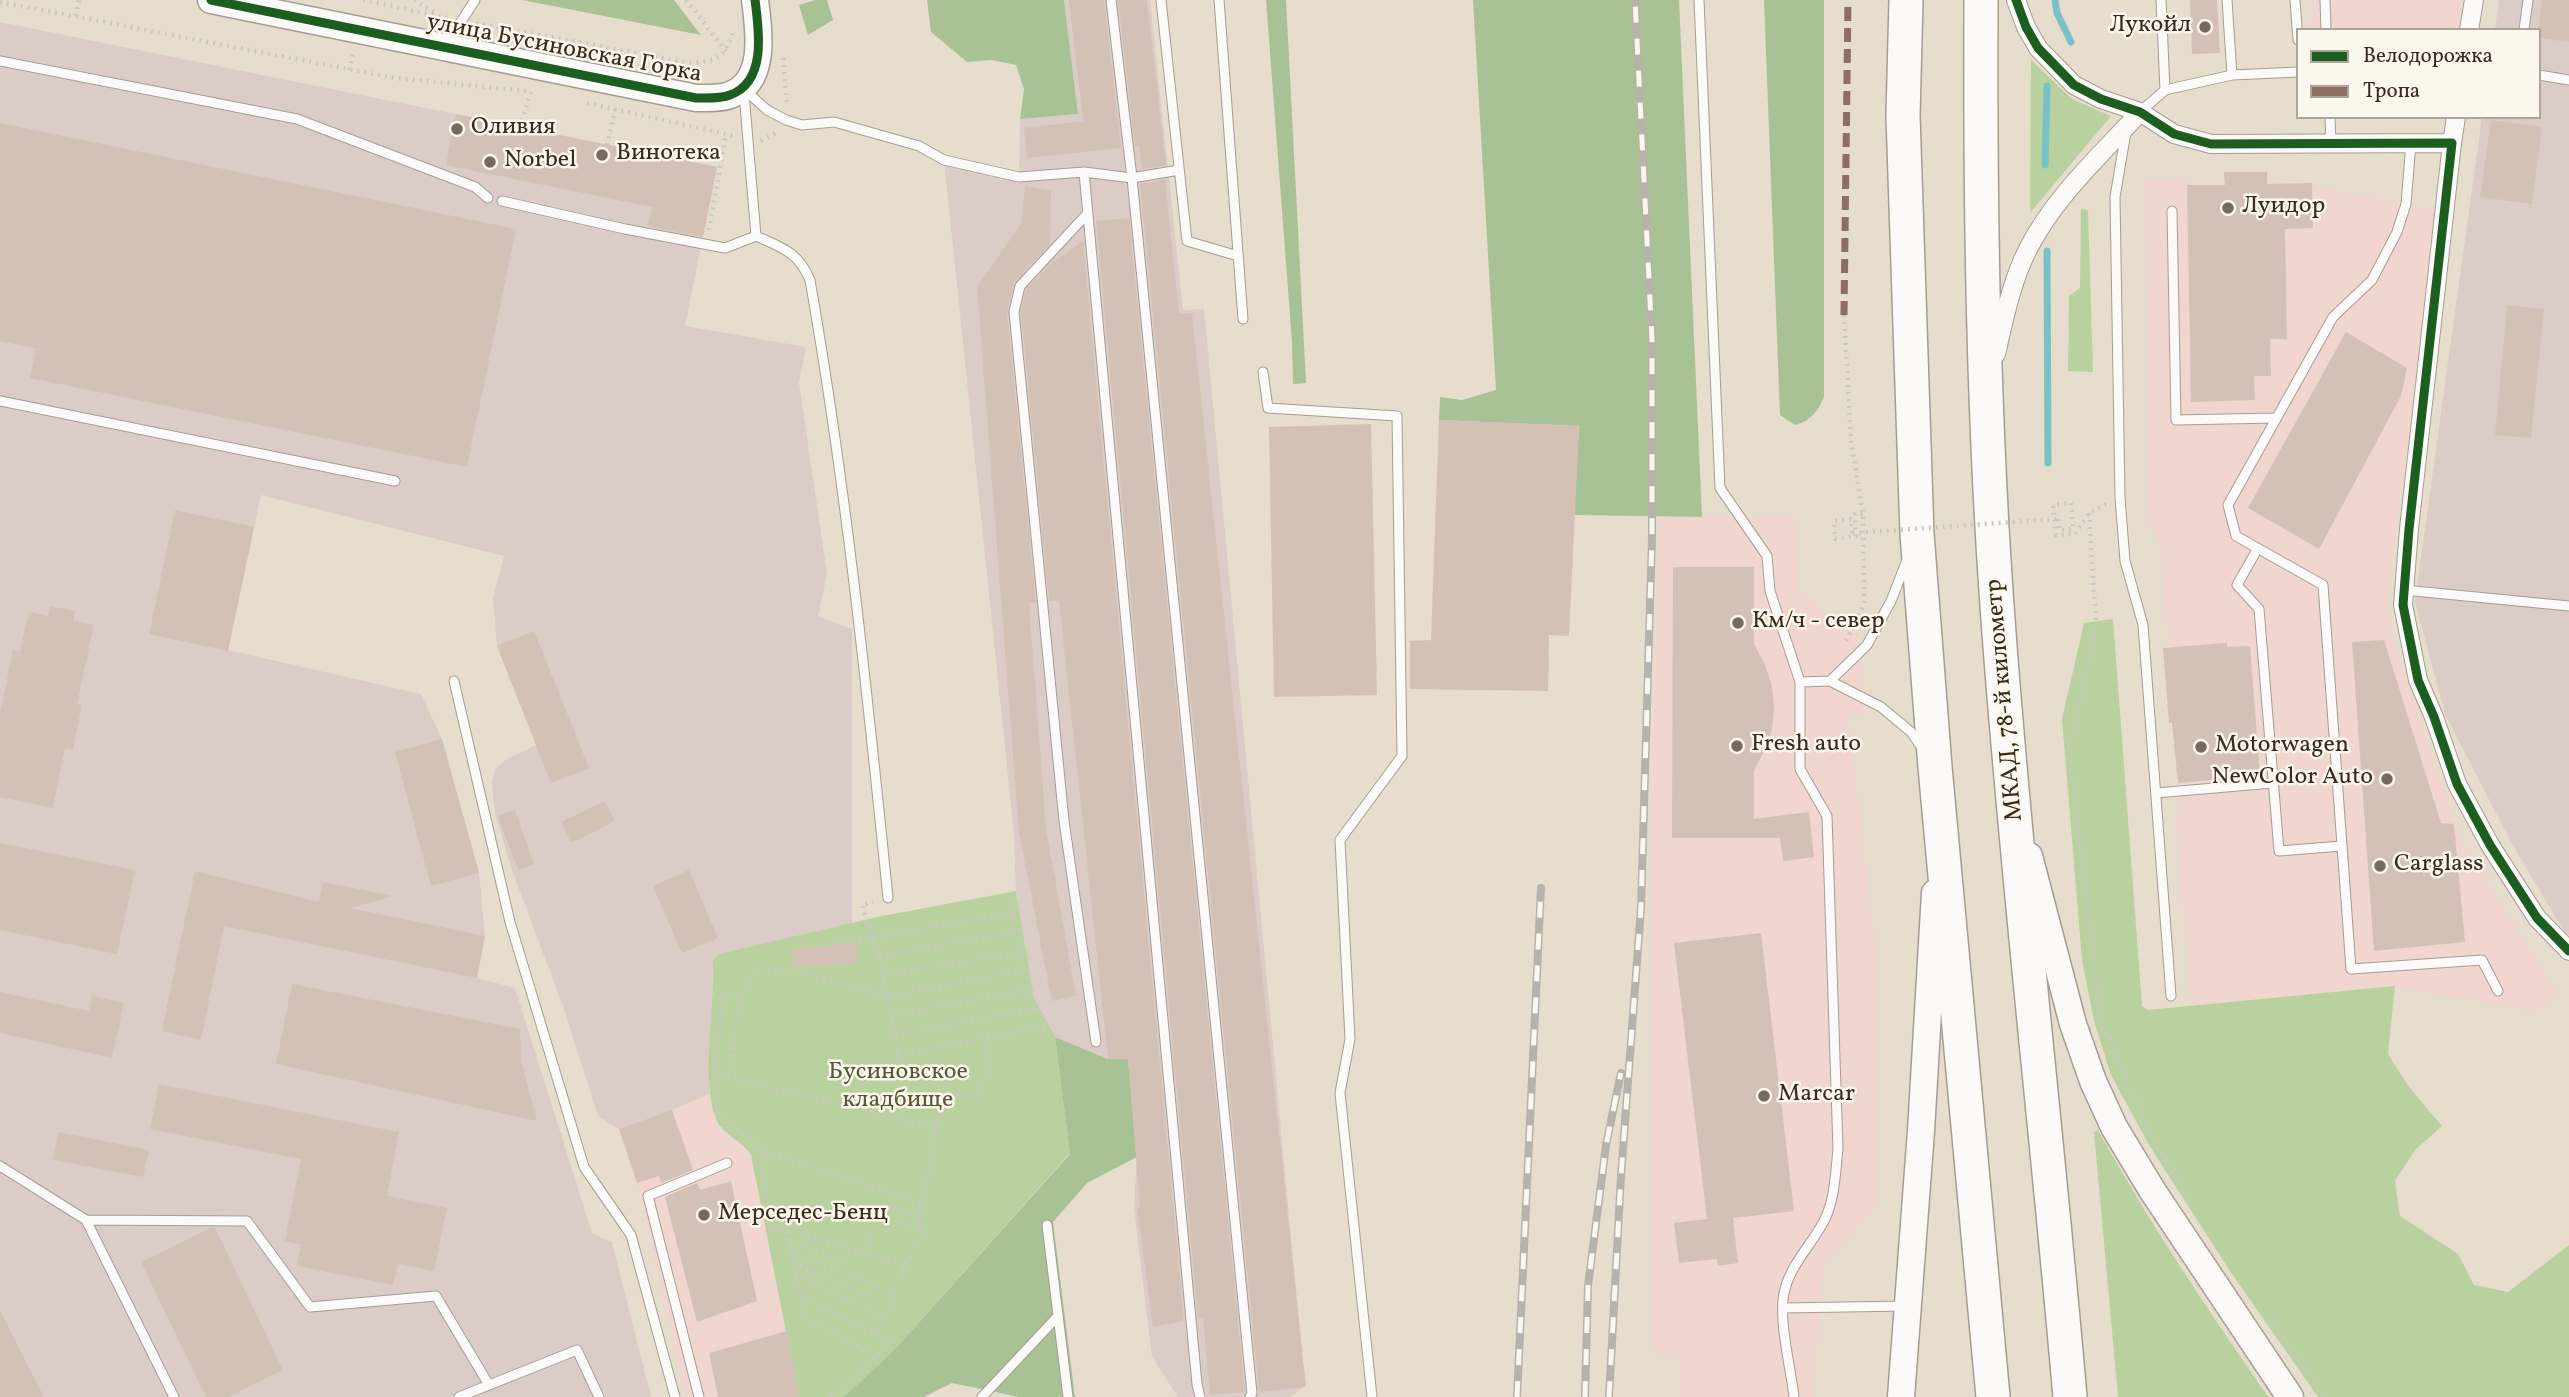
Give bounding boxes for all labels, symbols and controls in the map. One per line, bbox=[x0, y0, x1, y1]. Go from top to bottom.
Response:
street label: улица Бусиновская Горка bbox=[424, 9, 704, 91]
place label: Лукойл bbox=[2110, 13, 2191, 41]
marker: Лукойл bbox=[2197, 19, 2213, 35]
legend bbox=[2296, 28, 2541, 119]
text: Велодорожка bbox=[2363, 42, 2493, 71]
text: Тропа bbox=[2363, 77, 2420, 106]
place label: Оливия bbox=[471, 115, 556, 143]
marker: Оливия bbox=[449, 121, 465, 137]
place label: Винотека bbox=[616, 141, 721, 169]
marker: Винотека bbox=[594, 147, 610, 163]
place label: Norbel bbox=[504, 148, 576, 176]
marker: Norbel bbox=[482, 154, 498, 170]
place label: Луидор bbox=[2242, 194, 2325, 222]
marker: Луидор bbox=[2220, 200, 2236, 216]
street label: МКАД, 78-й километр bbox=[1981, 578, 2031, 822]
place label: Км/ч - север bbox=[1752, 609, 1884, 637]
marker: Км/ч - север bbox=[1730, 615, 1746, 631]
place label: Fresh auto bbox=[1751, 732, 1861, 760]
place label: Motorwagen bbox=[2215, 733, 2349, 761]
marker: Fresh auto bbox=[1729, 738, 1745, 754]
marker: Motorwagen bbox=[2193, 739, 2209, 755]
place label: NewColor Auto bbox=[2212, 765, 2373, 793]
marker: NewColor Auto bbox=[2379, 771, 2395, 787]
place label: Carglass bbox=[2394, 852, 2484, 880]
marker: Carglass bbox=[2372, 858, 2388, 874]
park label: Бусиновское кладбище bbox=[828, 1060, 968, 1116]
place label: Marcar bbox=[1778, 1082, 1855, 1110]
marker: Marcar bbox=[1756, 1088, 1772, 1104]
place label: Мерседес-Бенц bbox=[718, 1201, 888, 1229]
marker: Мерседес-Бенц bbox=[696, 1207, 712, 1223]

